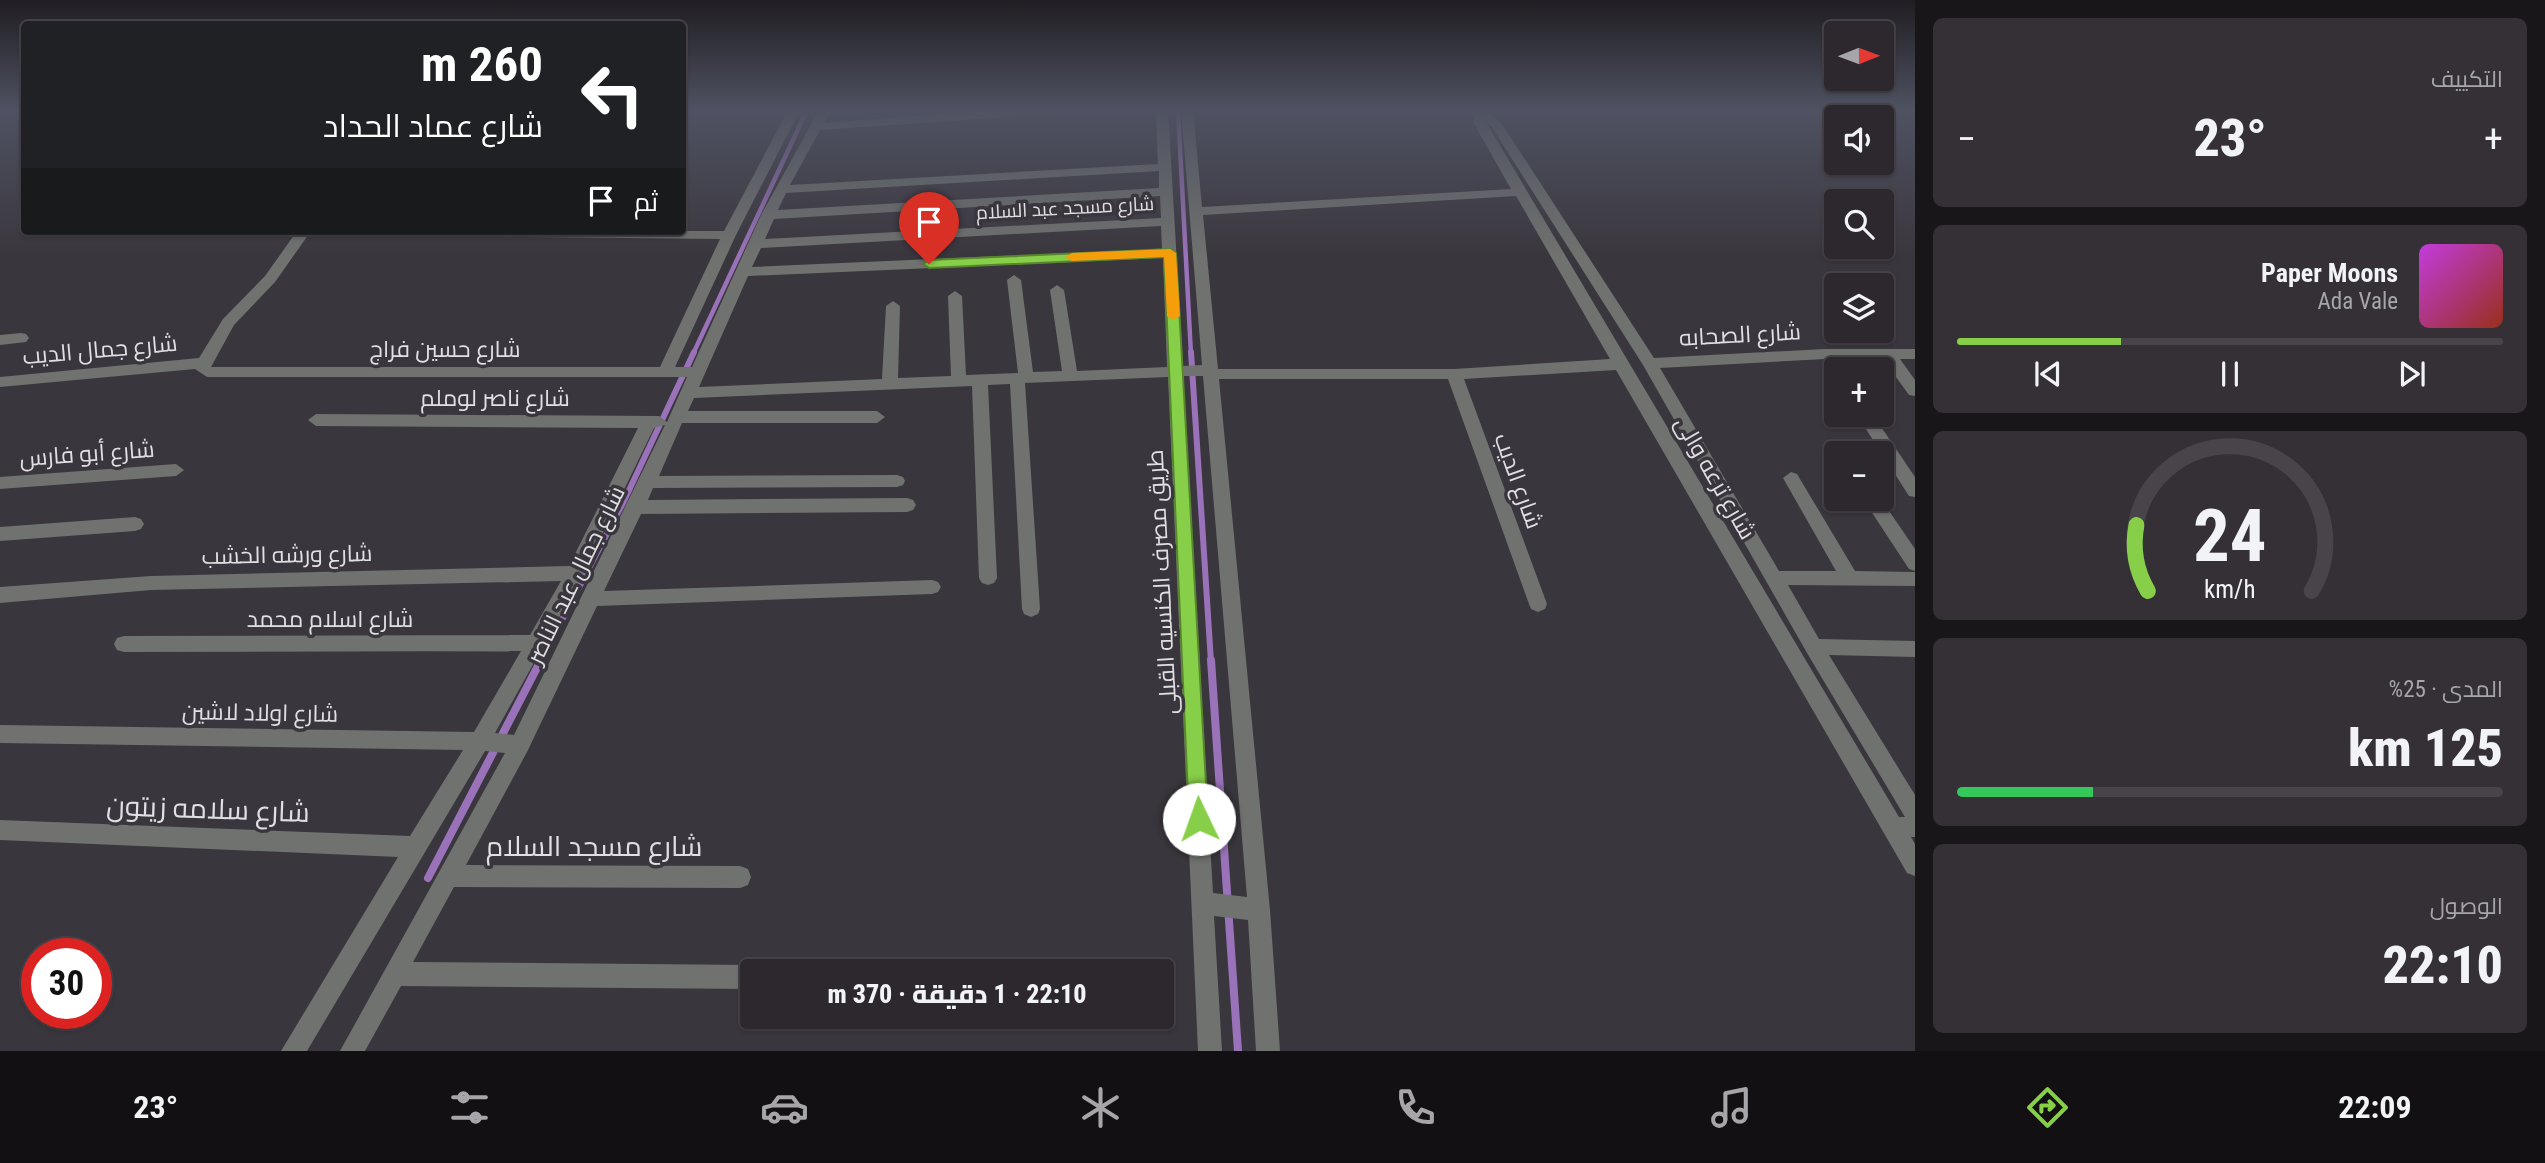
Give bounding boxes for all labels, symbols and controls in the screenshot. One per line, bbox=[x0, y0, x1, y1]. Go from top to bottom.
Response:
north arrow bbox=[1824, 21, 1894, 91]
map controls bbox=[1824, 21, 1894, 511]
text: 260 m bbox=[421, 36, 543, 93]
icon: left bbox=[567, 49, 658, 140]
text: التكييف bbox=[2431, 66, 2503, 93]
button: sound bbox=[1824, 105, 1894, 175]
text: شارع عماد الحداد bbox=[323, 107, 543, 145]
text: 23° bbox=[2193, 108, 2267, 169]
text: − bbox=[1957, 117, 1976, 161]
text: + bbox=[2484, 117, 2503, 161]
icon: arrive bbox=[582, 182, 620, 220]
text: ثم bbox=[634, 187, 658, 217]
button: search bbox=[1824, 189, 1894, 259]
pin bbox=[899, 192, 959, 264]
street label: شارع مسجد عبد السلام bbox=[975, 192, 1155, 226]
icon: arrive bbox=[910, 203, 948, 241]
text: Paper Moons bbox=[2261, 258, 2398, 288]
button: layers bbox=[1824, 273, 1894, 343]
text: Ada Vale bbox=[2318, 288, 2398, 315]
street label: شارع الصحابه bbox=[1678, 318, 1802, 354]
street label: شارع جمال الديب bbox=[21, 330, 179, 372]
street label: شارع حسين فراج bbox=[370, 336, 520, 365]
icon: previous bbox=[2029, 355, 2067, 393]
icon: pause bbox=[2211, 355, 2249, 393]
icon: next bbox=[2393, 355, 2431, 393]
button: + bbox=[1824, 357, 1894, 427]
street label: شارع ناصر لوملم bbox=[420, 385, 570, 414]
street label: شارع ترعه والى bbox=[1667, 412, 1761, 545]
street label: شارع الديب bbox=[1486, 430, 1548, 533]
street label: شارع أبو فارس bbox=[18, 434, 156, 474]
button: − bbox=[1824, 441, 1894, 511]
street label: طريق مصرف الكنسيه القبلى bbox=[1142, 449, 1182, 715]
street label: شارع جمال عبد الناصر bbox=[520, 482, 633, 671]
text: 24 bbox=[2193, 494, 2267, 580]
street label: شارع ورشه الخشب bbox=[201, 540, 373, 572]
text: km/h bbox=[2204, 575, 2256, 604]
street label: شارع اسلام محمد bbox=[247, 606, 413, 635]
text: المدى · 25% bbox=[2389, 676, 2503, 703]
street label: شارع اولاد لاشين bbox=[182, 698, 338, 730]
text: 125 km bbox=[2348, 718, 2503, 779]
position arrow bbox=[1162, 782, 1236, 856]
street label: شارع سلامه زيتون bbox=[106, 789, 310, 831]
street label: شارع مسجد السلام bbox=[486, 830, 702, 866]
text: الوصول bbox=[2430, 893, 2503, 920]
text: 22:10 bbox=[2383, 935, 2503, 996]
speed limit sign: 30 bbox=[21, 938, 112, 1029]
text: 22:10 · 1 دقيقة · 370 m bbox=[827, 979, 1087, 1009]
icon: filters bbox=[445, 1083, 494, 1132]
icon: car bbox=[760, 1083, 809, 1132]
icon: climate bbox=[1076, 1083, 1125, 1132]
icon: phone bbox=[1391, 1083, 1440, 1132]
icon: music bbox=[1707, 1083, 1756, 1132]
icon: directions bbox=[2023, 1083, 2072, 1132]
text: 23° bbox=[133, 1088, 178, 1126]
text: 22:09 bbox=[2338, 1088, 2412, 1126]

